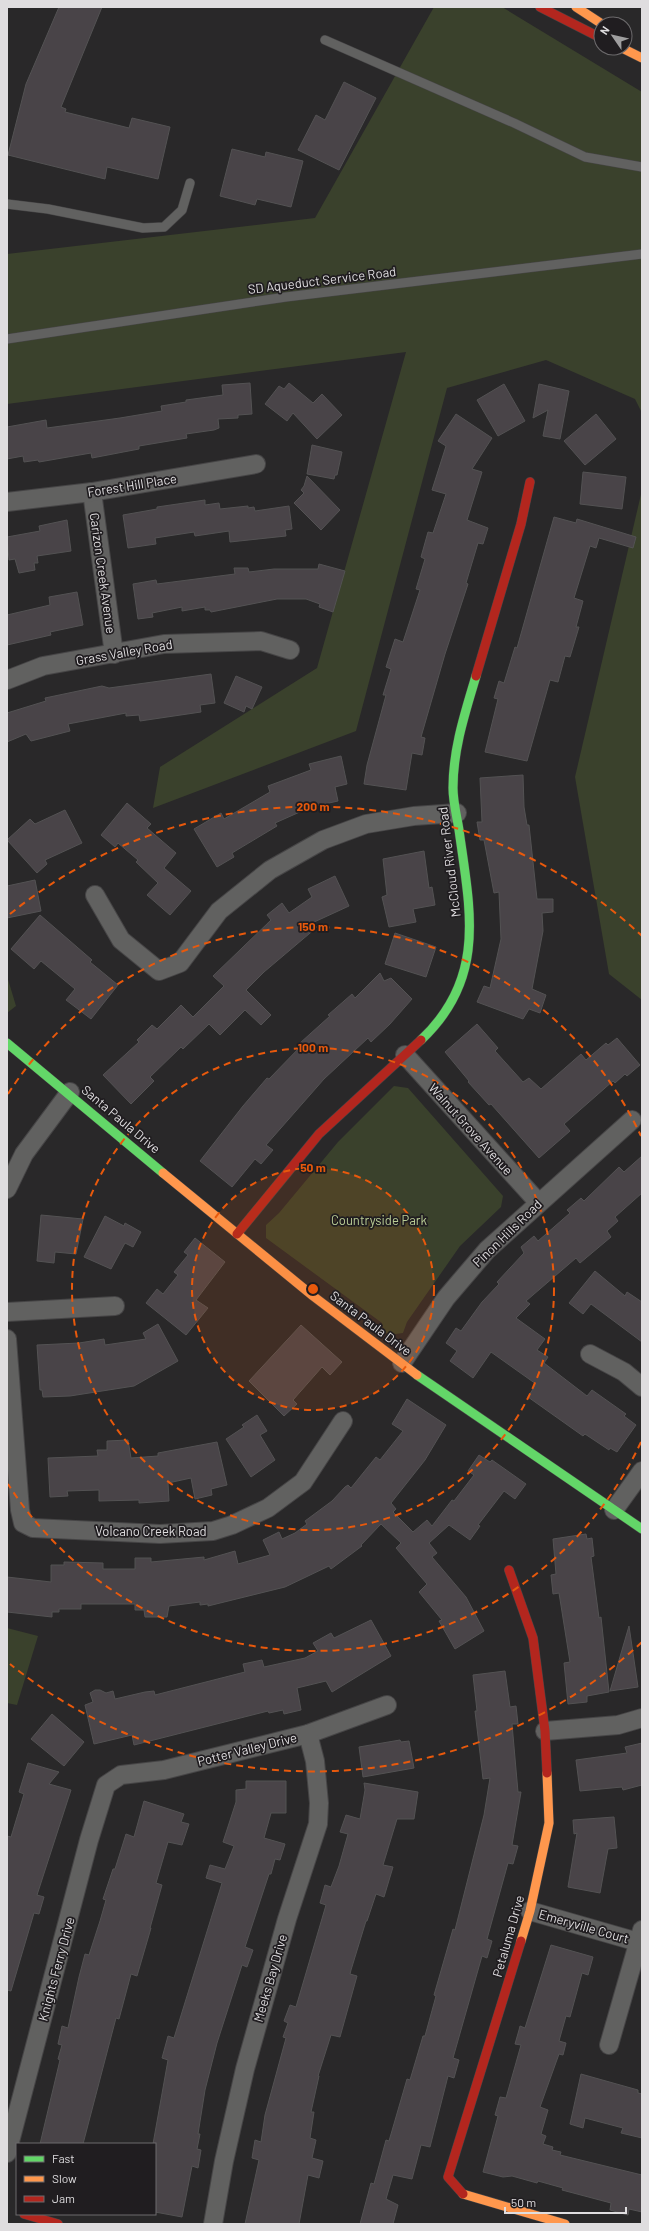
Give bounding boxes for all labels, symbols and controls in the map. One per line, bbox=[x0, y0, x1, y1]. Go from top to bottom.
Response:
north arrow bbox=[593, 16, 633, 56]
text: N bbox=[597, 23, 612, 37]
street label: SD Aqueduct Service Road bbox=[247, 263, 397, 297]
street label: Forest Hill Place bbox=[86, 470, 178, 500]
street label: Carizon Creek Avenue bbox=[87, 512, 119, 634]
street label: Grass Valley Road bbox=[74, 636, 174, 668]
text: 200 m bbox=[297, 799, 329, 813]
street label: McCloud River Road bbox=[434, 806, 464, 918]
text: 150 m bbox=[298, 919, 328, 933]
text: 100 m bbox=[298, 1040, 328, 1054]
street label: Walnut Grove Avenue bbox=[426, 1080, 516, 1178]
street label: Santa Paula Drive bbox=[78, 1081, 164, 1157]
text: 50 m bbox=[300, 1160, 326, 1174]
street label: Pinon Hills Road bbox=[469, 1196, 545, 1270]
park label: Countryside Park bbox=[331, 1212, 428, 1228]
centre of rings bbox=[306, 1282, 320, 1296]
street label: Santa Paula Drive bbox=[327, 1287, 415, 1359]
street label: Volcano Creek Road bbox=[95, 1523, 207, 1539]
street label: Potter Valley Drive bbox=[196, 1729, 298, 1769]
street label: Petaluma Drive bbox=[489, 1893, 527, 1979]
street label: Emeryville Court bbox=[537, 1905, 631, 1947]
street label: Knights Ferry Drive bbox=[34, 1915, 78, 2023]
street label: Meeks Bay Drive bbox=[250, 1932, 290, 2024]
legend bbox=[16, 2143, 156, 2215]
text: Fast bbox=[52, 2151, 75, 2165]
text: Slow bbox=[52, 2171, 77, 2185]
scale bar bbox=[505, 2189, 626, 2215]
text: Jam bbox=[52, 2191, 75, 2205]
text: 50 m bbox=[511, 2195, 536, 2209]

